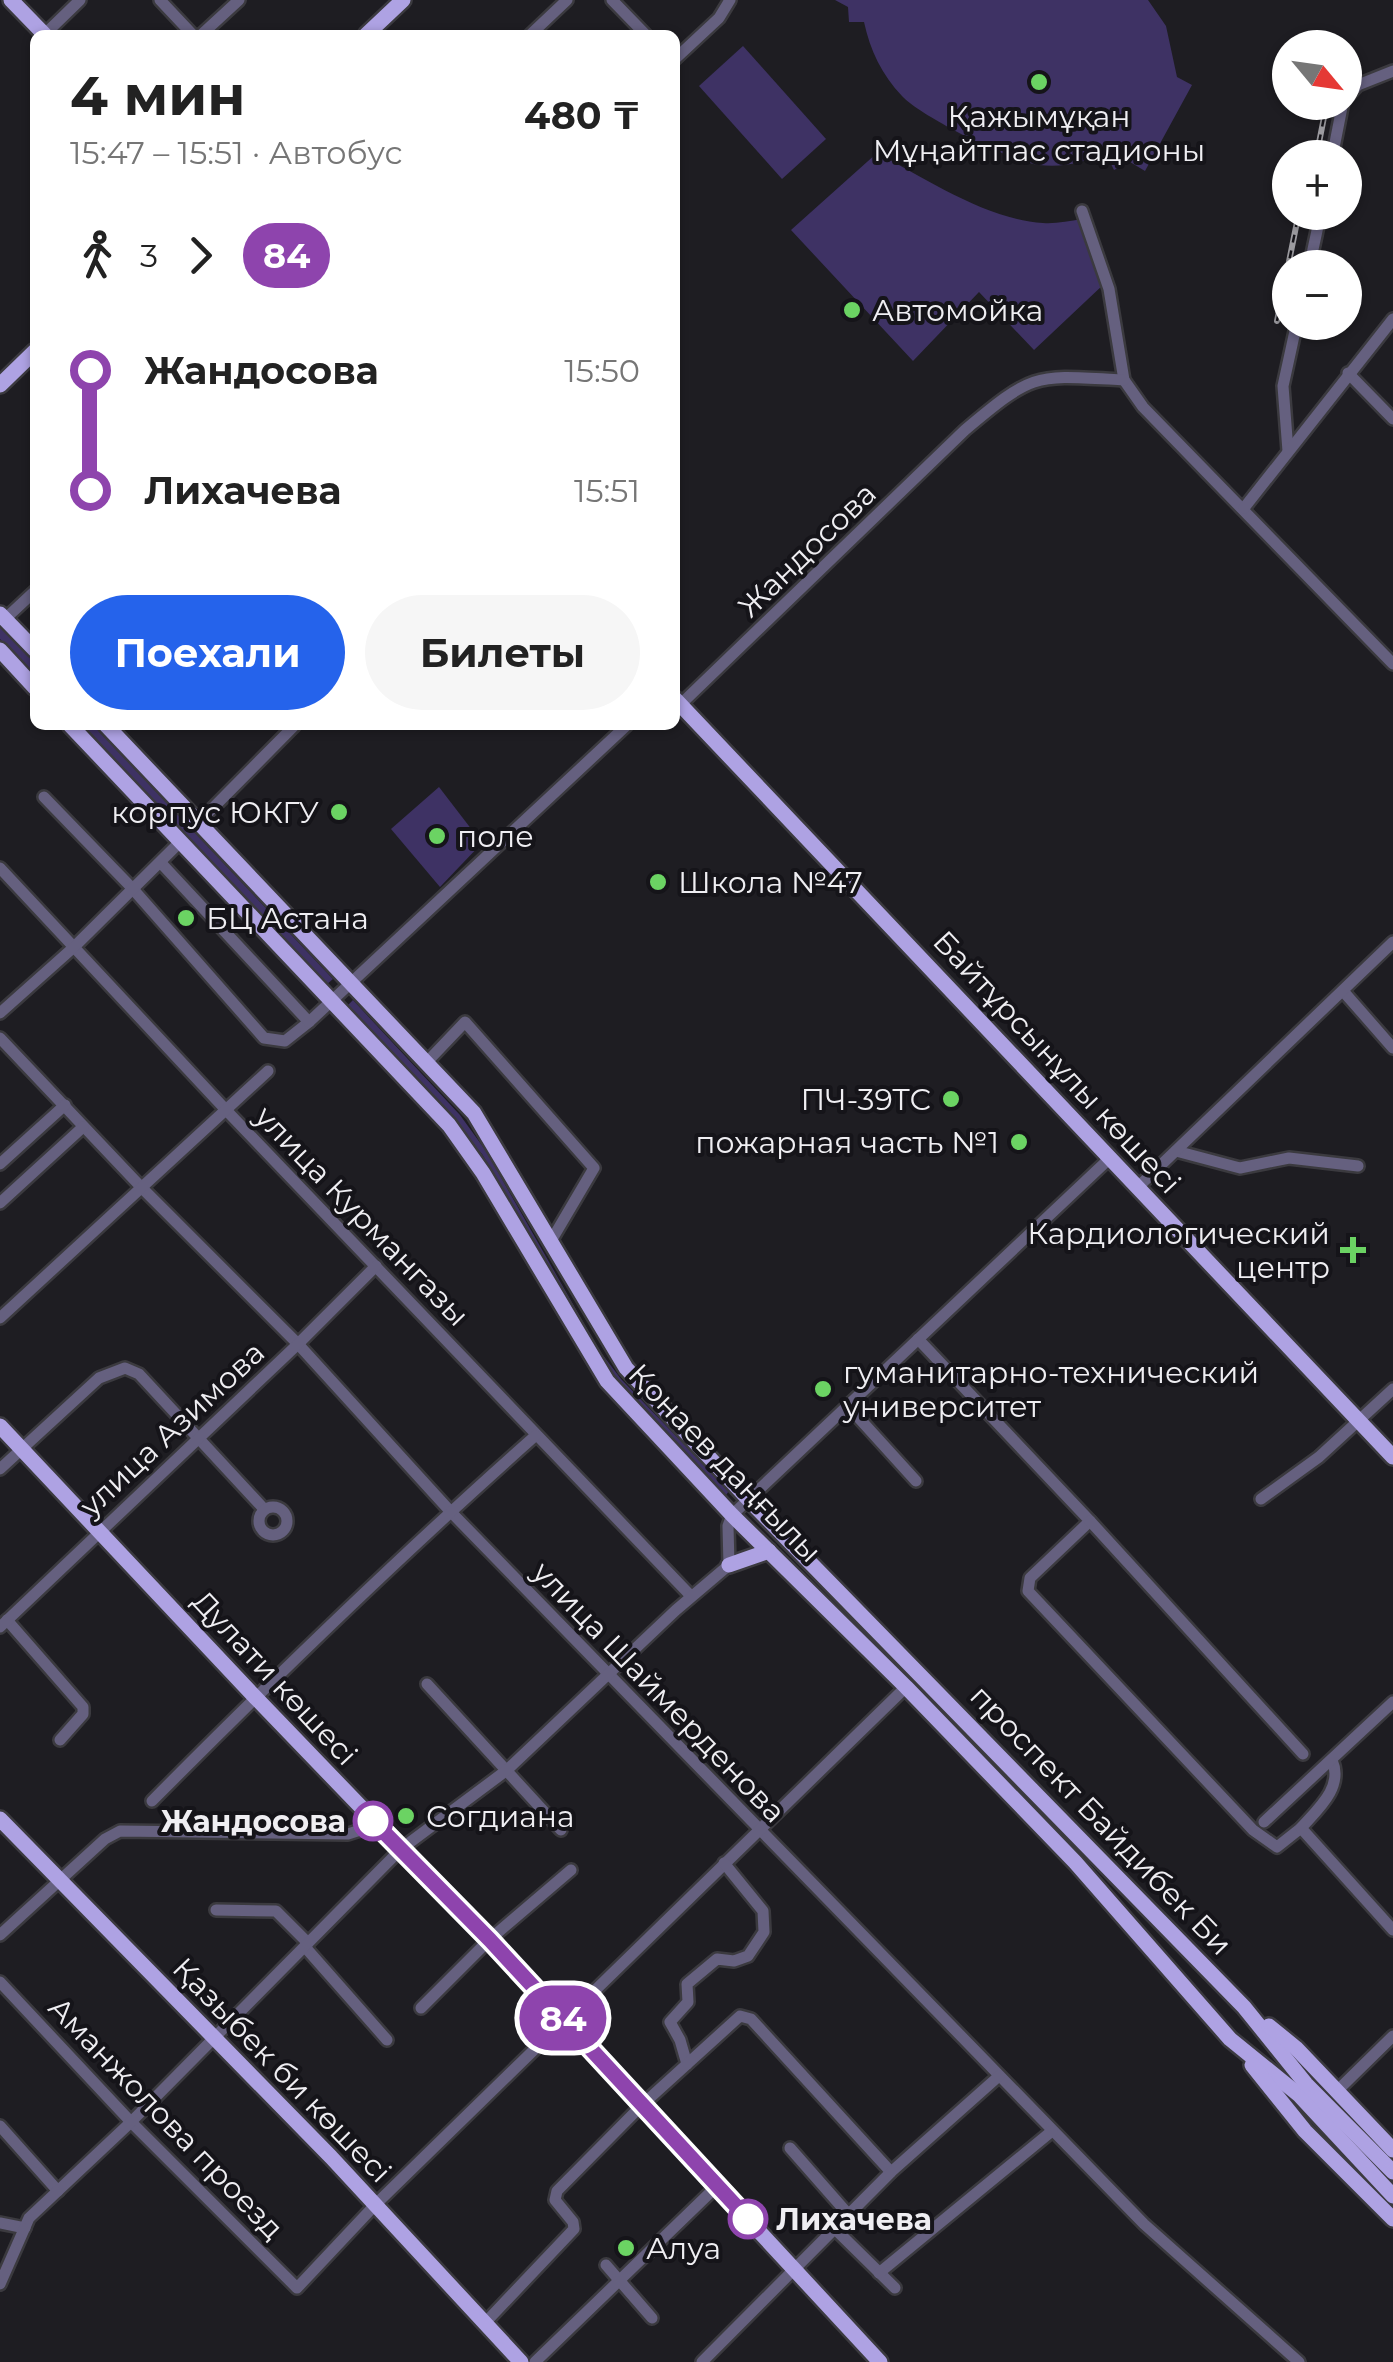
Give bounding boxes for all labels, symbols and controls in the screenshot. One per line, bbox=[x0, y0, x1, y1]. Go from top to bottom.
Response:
north arrow bbox=[1272, 30, 1362, 120]
map controls bbox=[1272, 30, 1362, 340]
text: 4 мин bbox=[70, 62, 246, 129]
marker: Қажымұқан Мұңайтпас стадионы bbox=[1028, 71, 1050, 93]
text: 480 ₸ bbox=[524, 92, 640, 139]
place label: Қажымұқан Мұңайтпас стадионы bbox=[873, 98, 1205, 169]
text: 15:47 – 15:51 · Автобус bbox=[70, 133, 403, 172]
button: + bbox=[1272, 140, 1362, 230]
icon: walk bbox=[70, 228, 125, 283]
icon: forward bbox=[173, 228, 228, 283]
text: 84 bbox=[263, 234, 310, 277]
text: 3 bbox=[140, 236, 158, 275]
button: − bbox=[1272, 250, 1362, 340]
place label: Автомойка bbox=[872, 292, 1043, 329]
marker: Автомойка bbox=[841, 299, 863, 321]
text: Жандосова bbox=[144, 347, 379, 394]
text: 15:50 bbox=[564, 351, 640, 390]
text: Лихачева bbox=[144, 467, 342, 514]
text: 15:51 bbox=[574, 471, 640, 510]
street label: Жандосова bbox=[730, 475, 884, 625]
button: Поехали bbox=[70, 595, 345, 710]
button: Билеты bbox=[365, 595, 640, 710]
place label: корпус ЮКГУ bbox=[111, 794, 320, 831]
marker: корпус ЮКГУ bbox=[328, 801, 350, 823]
place label: поле bbox=[457, 818, 534, 855]
marker: поле bbox=[426, 825, 448, 847]
place label: Школа №47 bbox=[678, 864, 863, 901]
marker: Школа №47 bbox=[647, 871, 669, 893]
place label: БЦ Астана bbox=[206, 900, 369, 937]
marker: БЦ Астана bbox=[175, 907, 197, 929]
street label: Байтұрсынұлы көшесі bbox=[925, 923, 1189, 1201]
place label: ПЧ-39ТС bbox=[801, 1081, 931, 1118]
marker: ПЧ-39ТС bbox=[940, 1088, 962, 1110]
street label: улица Курмангазы bbox=[247, 1097, 477, 1334]
place label: пожарная часть №1 bbox=[695, 1124, 999, 1161]
marker: пожарная часть №1 bbox=[1008, 1131, 1030, 1153]
place label: Кардиологический центр bbox=[1027, 1215, 1330, 1286]
marker: Кардиологический центр bbox=[1340, 1237, 1366, 1263]
street label: улица Азимова bbox=[71, 1334, 272, 1525]
place label: гуманитарно-технический университет bbox=[842, 1354, 1259, 1425]
street label: Қонаев даңғылы bbox=[621, 1356, 829, 1570]
marker: гуманитарно-технический университет bbox=[812, 1378, 834, 1400]
street label: улица Шаймерденова bbox=[524, 1553, 793, 1830]
street label: Дулати көшесі bbox=[185, 1583, 365, 1773]
street label: проспект Байдибек Би bbox=[962, 1677, 1240, 1963]
place label: Согдиана bbox=[426, 1798, 575, 1835]
marker: Жандосова bbox=[354, 1802, 392, 1840]
place label: Жандосова bbox=[161, 1803, 346, 1840]
marker: Согдиана bbox=[395, 1805, 417, 1827]
street label: Қазыбек би көшесі bbox=[165, 1950, 399, 2190]
line badge: 84 bbox=[518, 1986, 608, 2050]
street label: Аманжолова проезд bbox=[41, 1989, 291, 2247]
text: 84 bbox=[539, 1997, 587, 2040]
marker: Лихачева bbox=[729, 2200, 767, 2238]
place label: Лихачева bbox=[776, 2201, 932, 2238]
place label: Алуа bbox=[646, 2230, 721, 2267]
marker: Алуа bbox=[615, 2237, 637, 2259]

